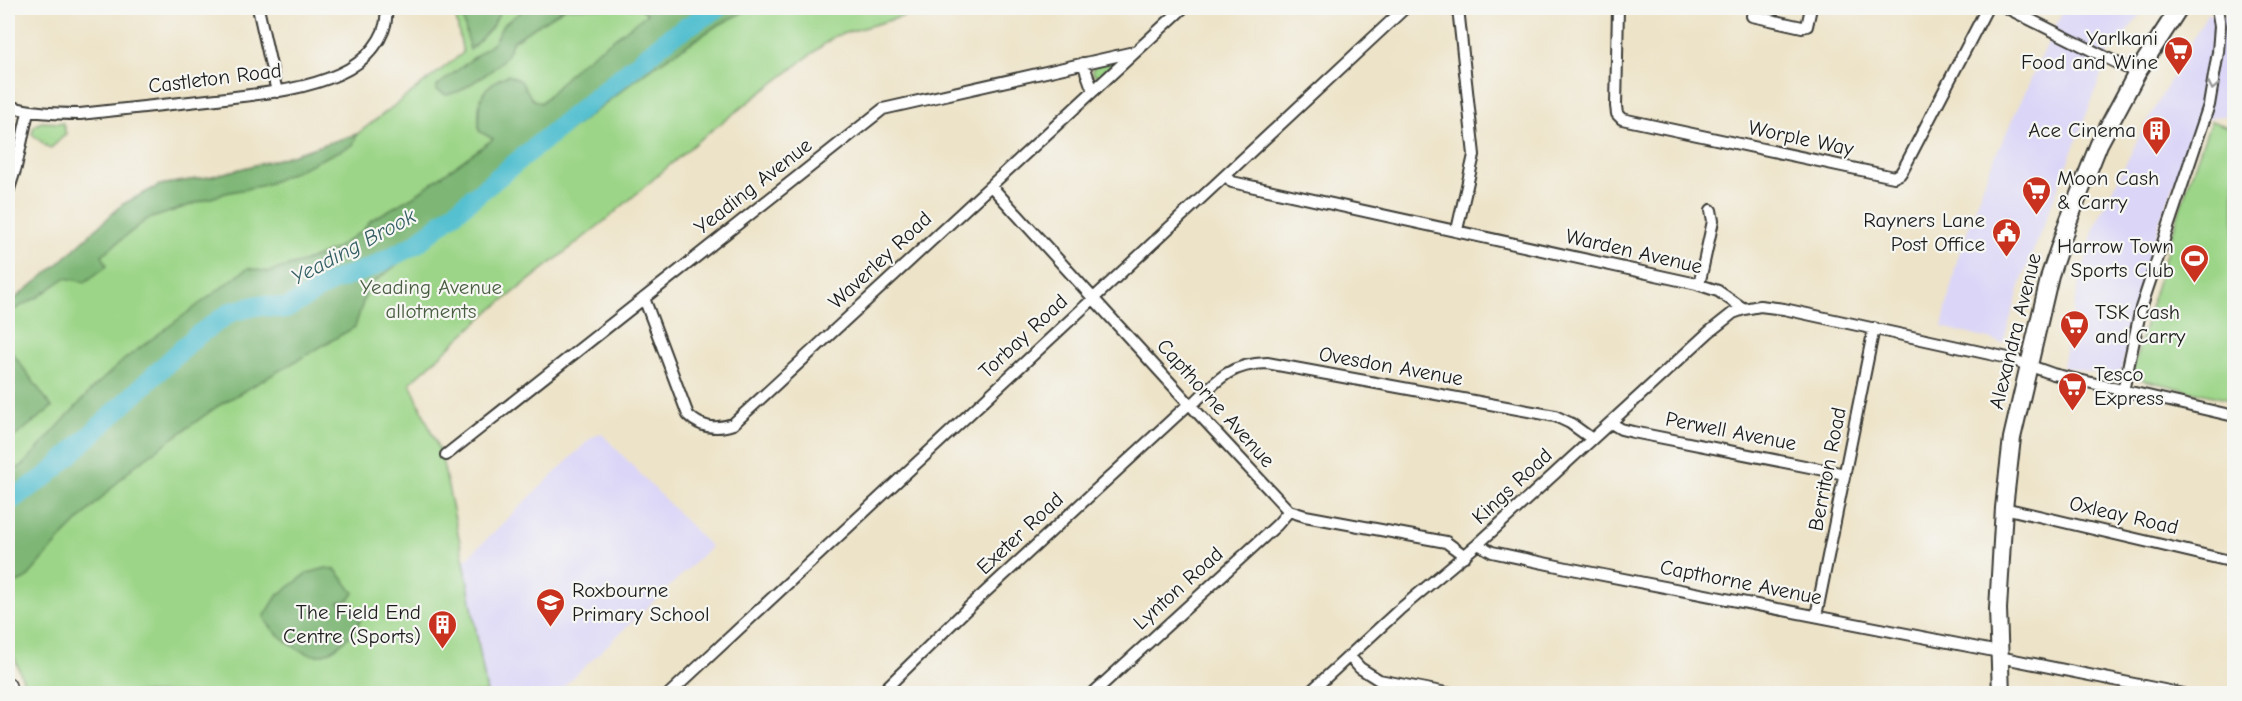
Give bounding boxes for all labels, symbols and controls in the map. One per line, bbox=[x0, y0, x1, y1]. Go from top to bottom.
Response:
place label: Yarlkani Food and Wine bbox=[2021, 26, 2158, 74]
supermarket icon: Yarlkani Food and Wine bbox=[2163, 34, 2195, 76]
street label: Castleton Road bbox=[147, 58, 283, 98]
one-way arrow bbox=[2207, 81, 2220, 91]
building icon: Ace Cinema bbox=[2141, 114, 2173, 156]
street label: Worple Way bbox=[1746, 115, 1856, 161]
place label: Ace Cinema bbox=[2028, 118, 2136, 142]
street label: Yeading Avenue bbox=[690, 133, 816, 239]
place label: Moon Cash & Carry bbox=[2057, 166, 2159, 214]
supermarket icon: Moon Cash & Carry bbox=[2020, 174, 2052, 216]
water label: Yeading Brook bbox=[287, 203, 421, 291]
street label: Waverley Road bbox=[824, 206, 936, 314]
place label: Rayners Lane Post Office bbox=[1863, 208, 1985, 256]
public building icon: Rayners Lane Post Office bbox=[1990, 216, 2022, 258]
street label: Warden Avenue bbox=[1563, 224, 1705, 278]
place label: Harrow Town Sports Club bbox=[2057, 234, 2174, 282]
sports icon: Harrow Town Sports Club bbox=[2179, 242, 2211, 284]
street label: Alexandra Avenue bbox=[1984, 250, 2046, 412]
park label: Yeading Avenue allotments bbox=[360, 275, 502, 323]
street label: Torbay Road bbox=[974, 289, 1072, 383]
place label: TSK Cash and Carry bbox=[2095, 300, 2186, 348]
supermarket icon: TSK Cash and Carry bbox=[2058, 308, 2090, 350]
street label: Capthorne Avenue bbox=[1152, 334, 1280, 472]
street label: Ovesdon Avenue bbox=[1317, 342, 1465, 390]
place label: Tesco Express bbox=[2094, 362, 2164, 410]
supermarket icon: Tesco Express bbox=[2057, 370, 2089, 412]
street label: Berriton Road bbox=[1803, 405, 1851, 533]
street label: Perwell Avenue bbox=[1664, 407, 1798, 455]
street label: Kings Road bbox=[1467, 443, 1557, 529]
street label: Exeter Road bbox=[972, 487, 1068, 579]
street label: Oxleay Road bbox=[2067, 491, 2181, 539]
street label: Lynton Road bbox=[1128, 542, 1228, 634]
street label: Capthorne Avenue bbox=[1658, 555, 1824, 609]
place label: Roxbourne Primary School bbox=[572, 578, 710, 626]
school or university icon: Roxbourne Primary School bbox=[535, 586, 567, 628]
place label: The Field End Centre (Sports) bbox=[283, 600, 421, 648]
building icon: The Field End Centre (Sports) bbox=[426, 608, 458, 650]

